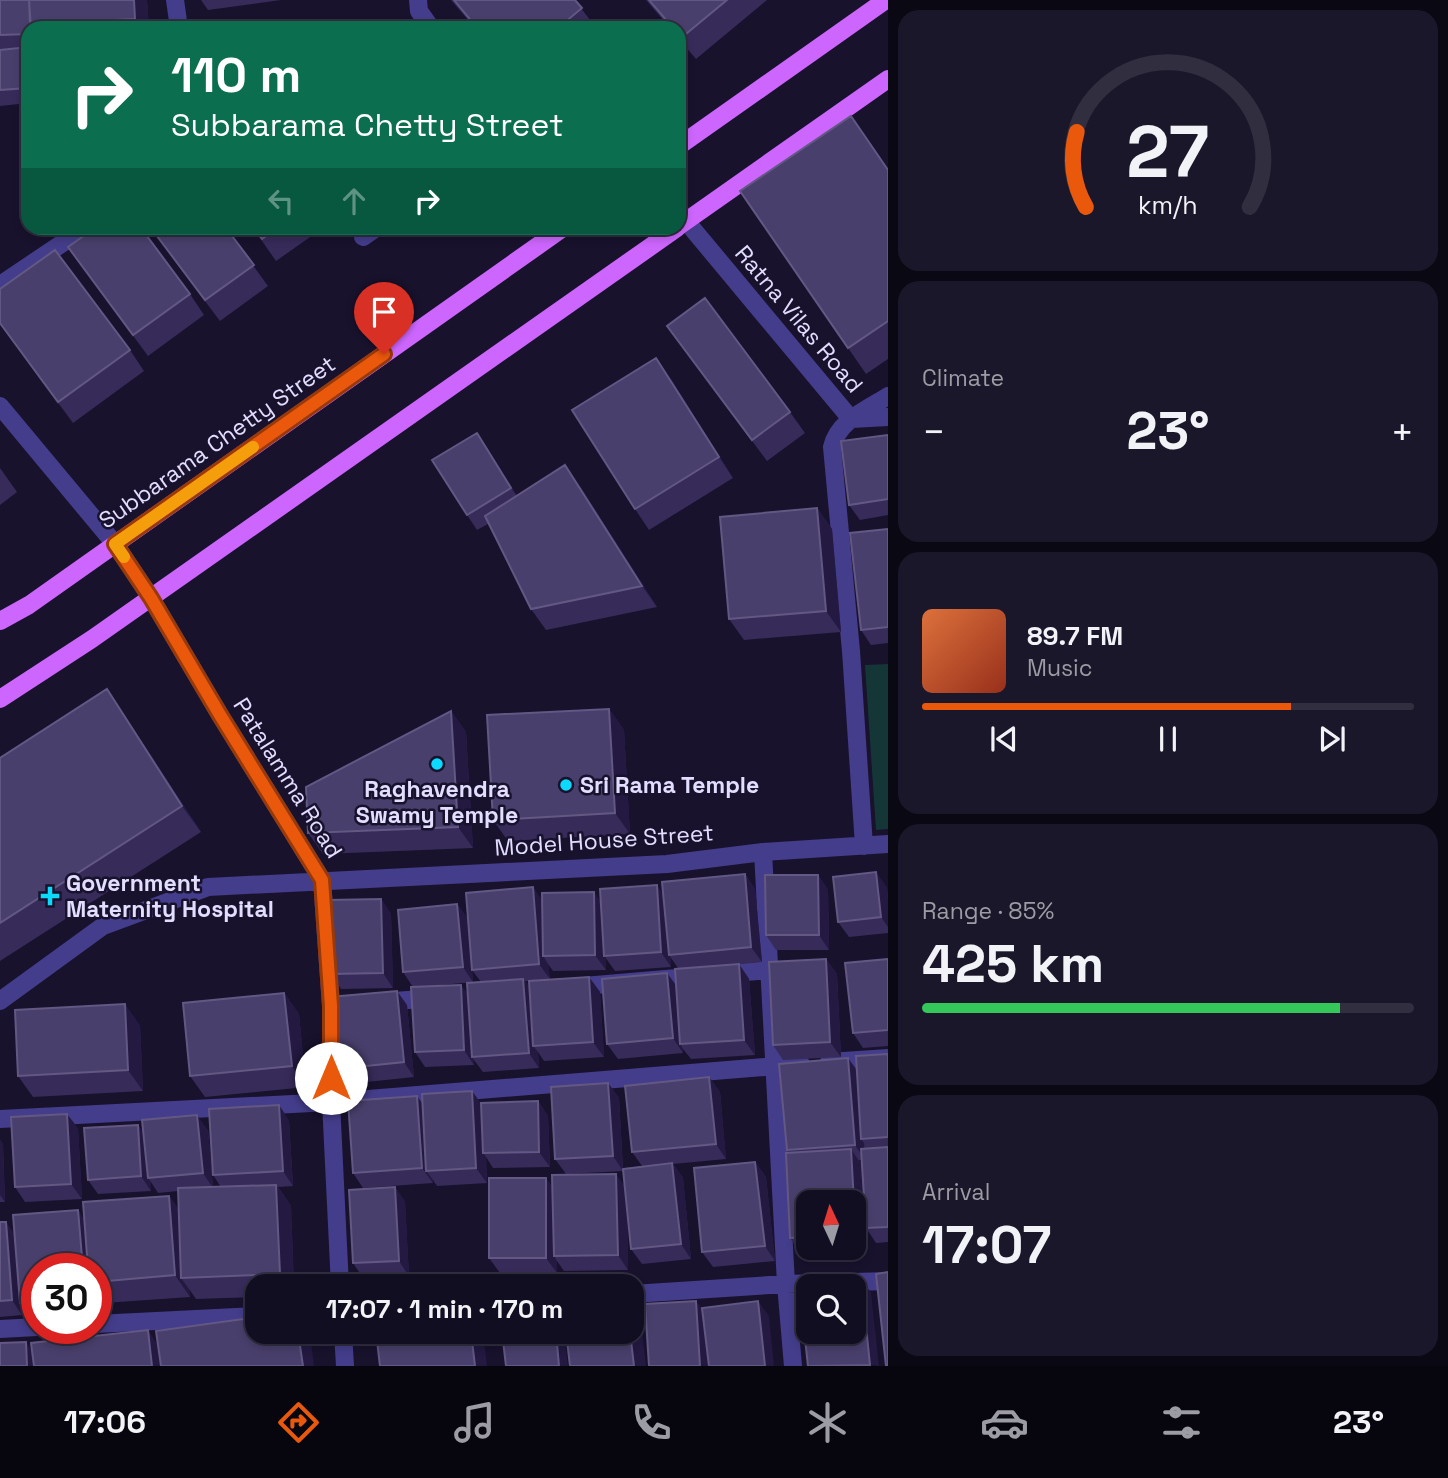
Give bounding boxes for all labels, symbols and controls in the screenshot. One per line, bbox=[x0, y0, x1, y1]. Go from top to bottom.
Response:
text: 110 m bbox=[171, 44, 301, 106]
icon: right bbox=[56, 49, 147, 140]
text: Subbarama Chetty Street bbox=[171, 105, 564, 145]
text: 27 bbox=[1127, 105, 1209, 198]
icon: left bbox=[262, 182, 300, 220]
icon: ahead bbox=[335, 182, 373, 220]
icon: right bbox=[408, 182, 446, 220]
text: km/h bbox=[1138, 188, 1198, 220]
street label: Ratna Vilas Road bbox=[728, 239, 870, 399]
pin bbox=[354, 282, 414, 354]
icon: arrive bbox=[365, 293, 403, 331]
street label: Subbarama Chetty Street bbox=[93, 349, 341, 535]
text: Climate bbox=[922, 363, 1004, 393]
text: 23° bbox=[1127, 398, 1210, 464]
text: − bbox=[922, 408, 946, 456]
text: + bbox=[1390, 408, 1414, 456]
text: 89.7 FM bbox=[1027, 619, 1123, 653]
text: Music bbox=[1027, 653, 1092, 683]
street label: Patalamma Road bbox=[227, 692, 349, 864]
icon: previous bbox=[985, 720, 1023, 758]
icon: pause bbox=[1149, 720, 1187, 758]
icon: next bbox=[1313, 720, 1351, 758]
marker: Raghavendra Swamy Temple bbox=[429, 756, 445, 772]
place label: Sri Rama Temple bbox=[580, 770, 759, 800]
place label: Raghavendra Swamy Temple bbox=[356, 774, 518, 830]
marker: Sri Rama Temple bbox=[558, 777, 574, 793]
street label: Model House Street bbox=[494, 817, 714, 863]
place label: Government Maternity Hospital bbox=[66, 868, 274, 924]
marker: Government Maternity Hospital bbox=[40, 886, 60, 906]
text: Range · 85% bbox=[922, 896, 1054, 926]
text: 425 km bbox=[922, 931, 1104, 997]
position arrow bbox=[294, 1041, 368, 1115]
text: Arrival bbox=[922, 1177, 990, 1207]
north arrow bbox=[796, 1190, 866, 1260]
map controls bbox=[796, 1190, 866, 1344]
text: 17:07 bbox=[922, 1212, 1051, 1278]
speed limit sign: 30 bbox=[21, 1253, 112, 1344]
button: search bbox=[796, 1274, 866, 1344]
text: 17:07 · 1 min · 170 m bbox=[326, 1292, 563, 1326]
icon: directions bbox=[274, 1398, 323, 1447]
icon: music bbox=[450, 1398, 499, 1447]
icon: phone bbox=[627, 1398, 676, 1447]
icon: climate bbox=[803, 1398, 852, 1447]
icon: car bbox=[980, 1398, 1029, 1447]
icon: filters bbox=[1157, 1398, 1206, 1447]
text: 17:06 bbox=[64, 1402, 146, 1442]
text: 23° bbox=[1333, 1402, 1384, 1442]

